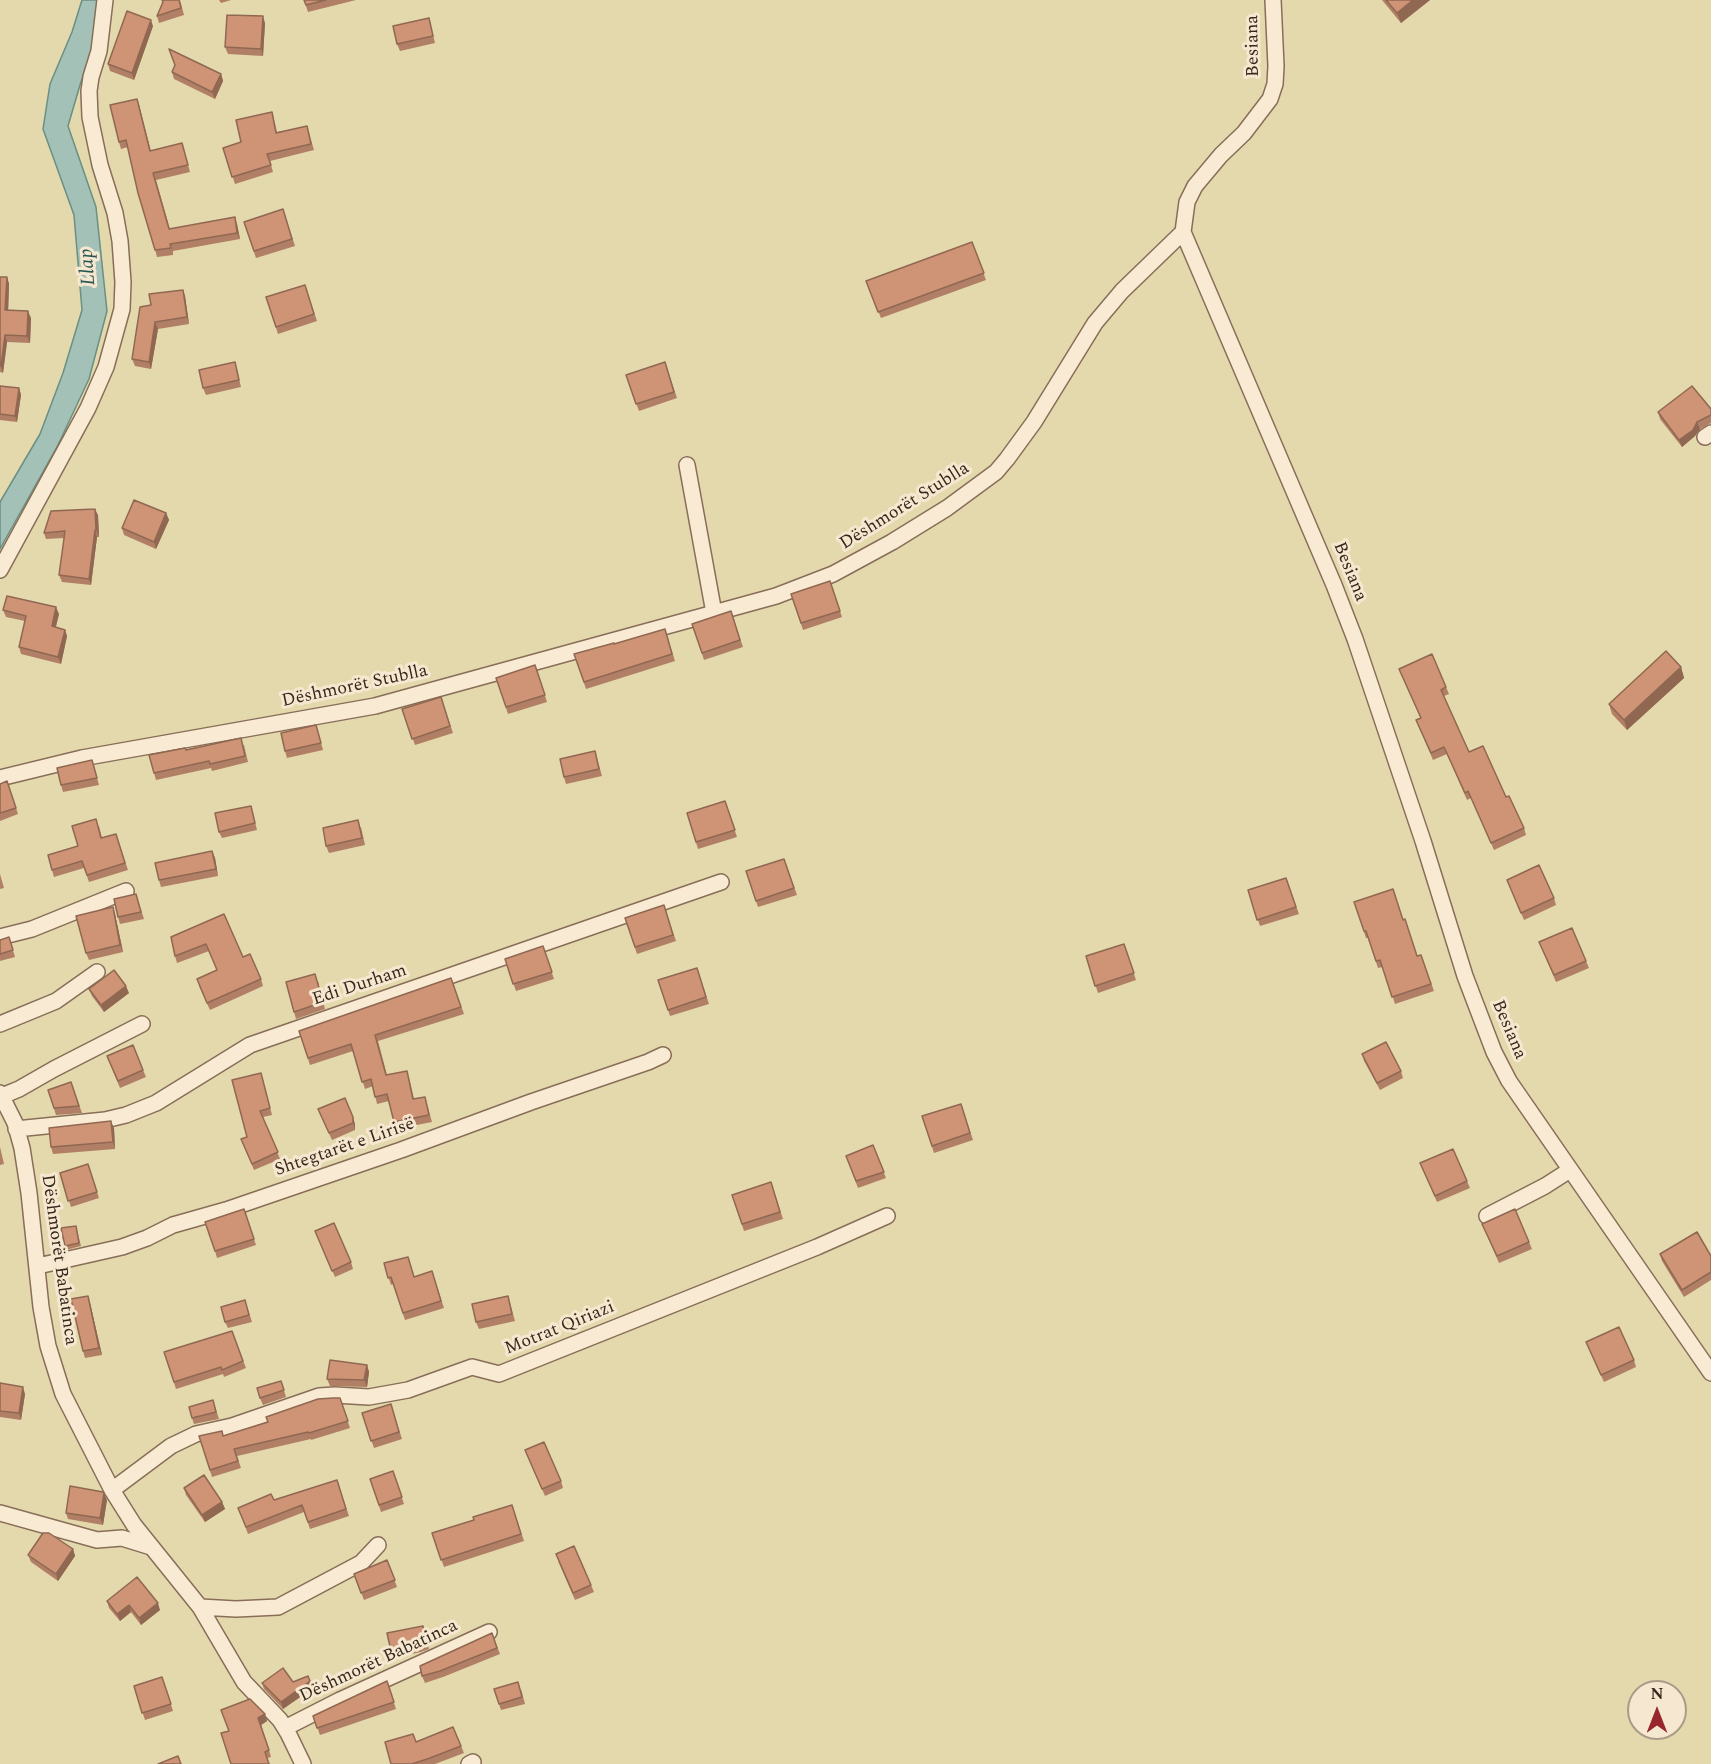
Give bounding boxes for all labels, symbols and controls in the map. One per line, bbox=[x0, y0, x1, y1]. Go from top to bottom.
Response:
street label: Besiana bbox=[1243, 15, 1265, 77]
water label: Llap bbox=[76, 248, 102, 286]
street label: Dëshmorët Stublla bbox=[836, 458, 974, 556]
street label: Besiana bbox=[1327, 539, 1371, 605]
street label: Dëshmorët Stublla bbox=[280, 661, 430, 713]
street label: Edi Durham bbox=[310, 961, 410, 1011]
street label: Besiana bbox=[1486, 997, 1530, 1063]
street label: Shtegtarët e Lirisë bbox=[272, 1114, 418, 1182]
street label: Dëshmorët Babatinca bbox=[35, 1173, 81, 1347]
street label: Motrat Qiriazi bbox=[502, 1297, 618, 1361]
street label: Dëshmorët Babatinca bbox=[296, 1616, 462, 1708]
north arrow bbox=[1627, 1680, 1687, 1740]
text: N bbox=[1650, 1682, 1664, 1706]

